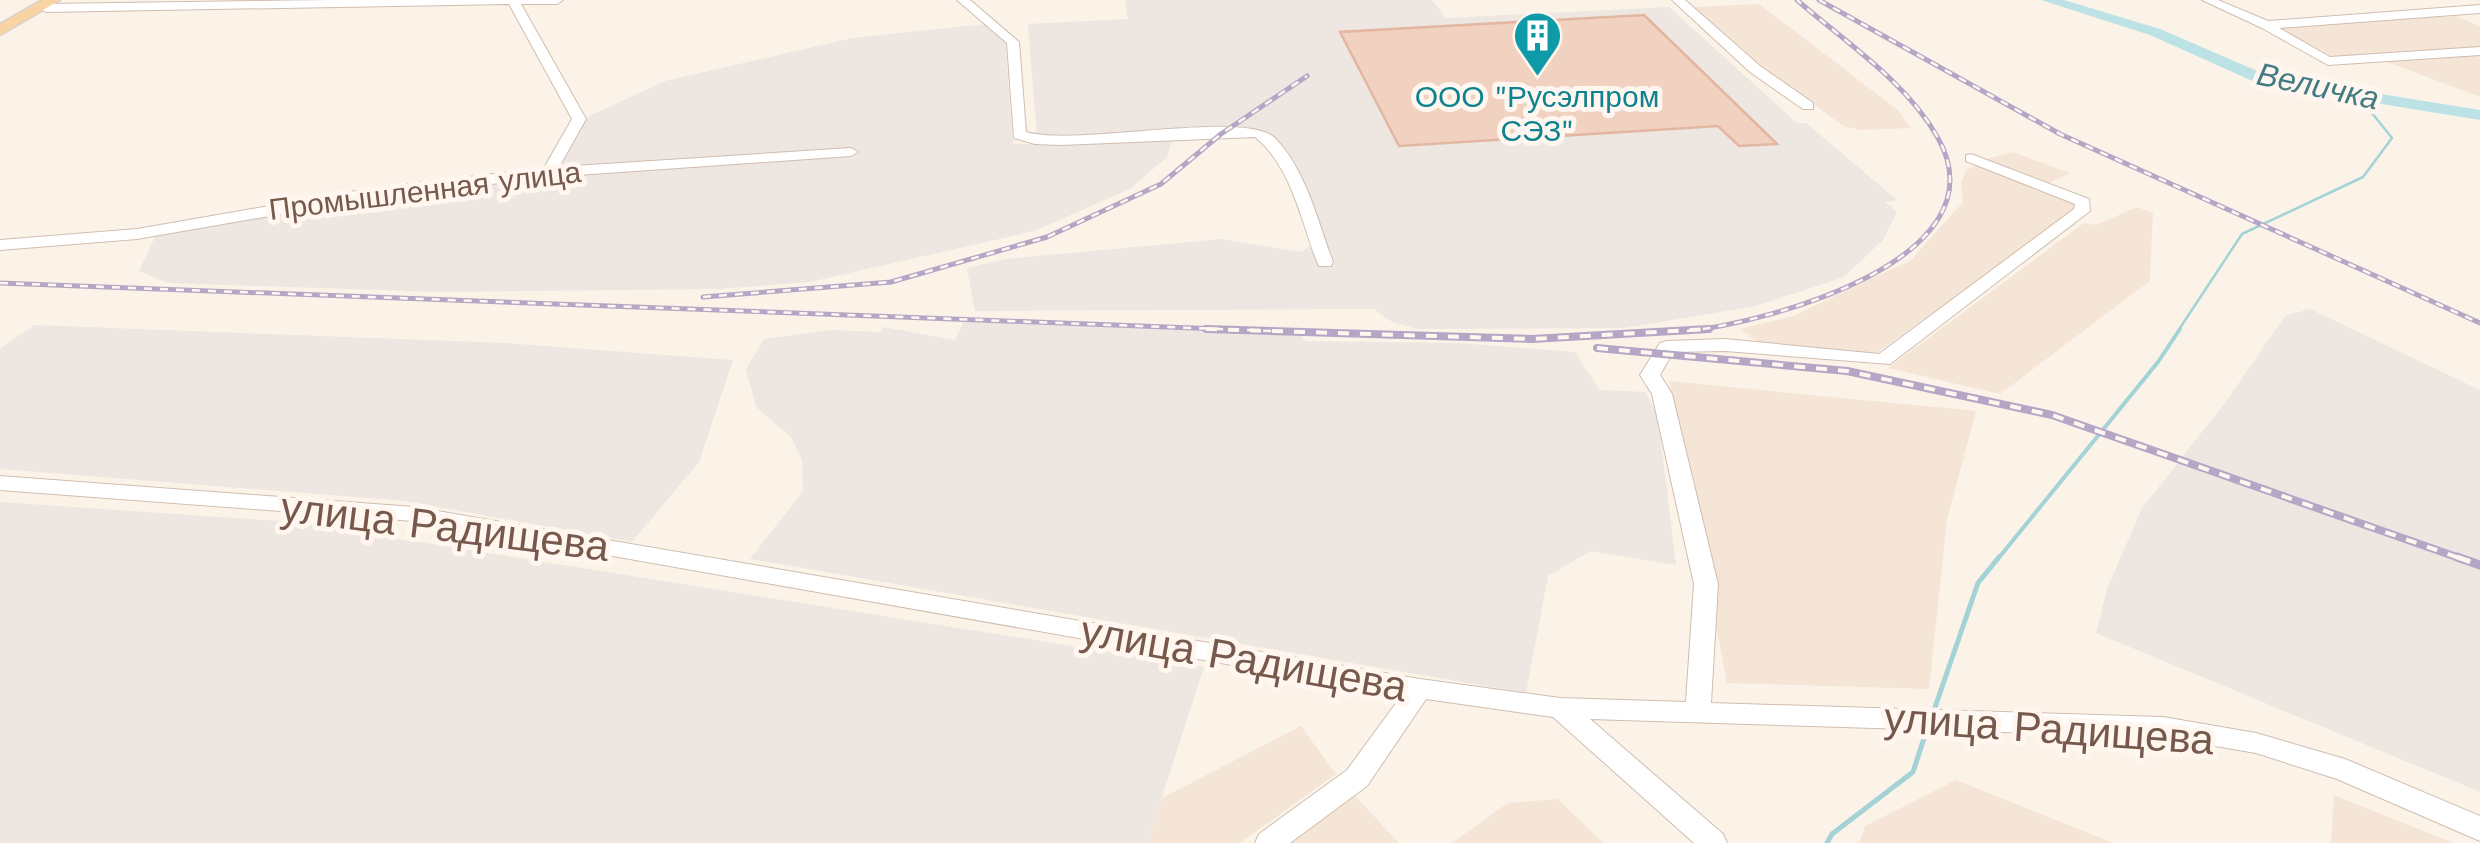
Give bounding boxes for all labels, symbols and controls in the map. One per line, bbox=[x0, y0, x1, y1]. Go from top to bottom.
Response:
building icon: ООО "Русэлпром СЭЗ" bbox=[1511, 10, 1563, 78]
water label: Величка bbox=[2254, 55, 2382, 117]
place label: ООО "Русэлпром СЭЗ" bbox=[1415, 79, 1659, 148]
street label: Промышленная улица bbox=[267, 154, 583, 227]
street label: улица Радищева bbox=[278, 482, 613, 571]
street label: улица Радищева bbox=[1077, 606, 1411, 711]
street label: улица Радищева bbox=[1882, 693, 2216, 765]

